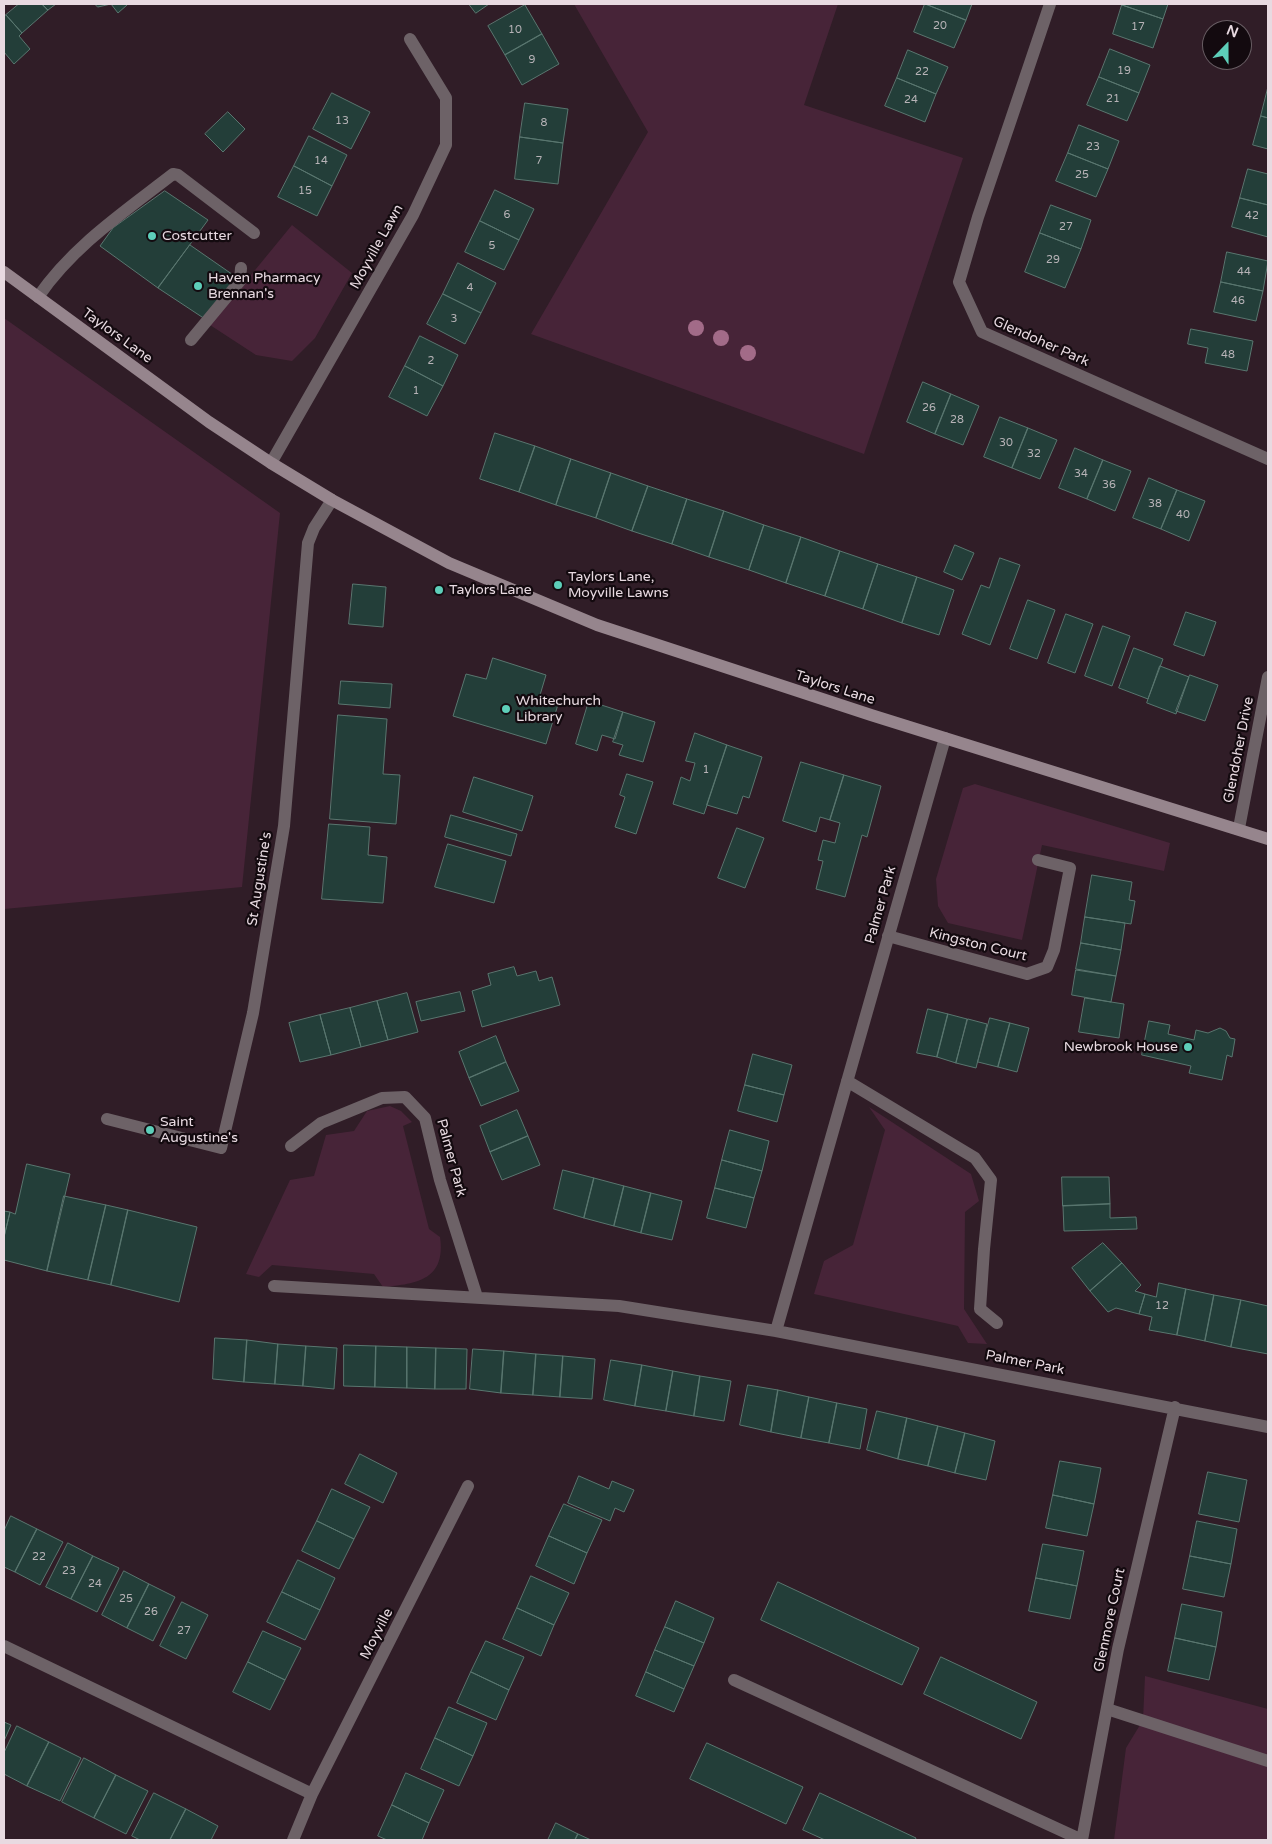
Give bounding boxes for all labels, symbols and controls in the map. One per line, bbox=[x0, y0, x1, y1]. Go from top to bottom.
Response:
house number: 20 bbox=[933, 19, 947, 33]
house number: 17 bbox=[1131, 20, 1145, 34]
north arrow bbox=[1202, 20, 1252, 70]
text: N bbox=[1224, 22, 1241, 42]
house number: 10 bbox=[508, 23, 522, 37]
house number: 9 bbox=[529, 53, 535, 67]
house number: 19 bbox=[1117, 64, 1131, 78]
house number: 22 bbox=[915, 65, 929, 79]
house number: 21 bbox=[1106, 92, 1120, 106]
house number: 24 bbox=[904, 93, 918, 107]
house number: 13 bbox=[335, 114, 349, 128]
house number: 8 bbox=[541, 116, 547, 130]
house number: 23 bbox=[1086, 140, 1100, 154]
house number: 14 bbox=[314, 154, 328, 168]
house number: 7 bbox=[536, 154, 542, 168]
house number: 25 bbox=[1075, 168, 1089, 182]
house number: 15 bbox=[298, 184, 312, 198]
street label: Moyville Lawn bbox=[347, 202, 407, 292]
house number: 6 bbox=[504, 208, 510, 222]
house number: 42 bbox=[1245, 209, 1259, 223]
house number: 27 bbox=[1059, 220, 1073, 234]
place label: Costcutter bbox=[162, 228, 232, 244]
marker: Costcutter bbox=[146, 230, 158, 242]
house number: 5 bbox=[489, 239, 495, 253]
house number: 29 bbox=[1046, 253, 1060, 267]
house number: 44 bbox=[1237, 265, 1251, 279]
place label: Haven Pharmacy Brennan's bbox=[208, 270, 321, 302]
marker: Haven Pharmacy Brennan's bbox=[192, 280, 204, 292]
house number: 4 bbox=[467, 281, 473, 295]
house number: 46 bbox=[1231, 294, 1245, 308]
street label: Taylors Lane bbox=[79, 305, 155, 367]
house number: 3 bbox=[451, 312, 457, 326]
street label: Glendoher Park bbox=[990, 313, 1092, 371]
house number: 48 bbox=[1221, 348, 1235, 362]
house number: 2 bbox=[428, 354, 434, 368]
house number: 1 bbox=[413, 384, 419, 398]
house number: 26 bbox=[922, 401, 936, 415]
house number: 28 bbox=[950, 413, 964, 427]
house number: 30 bbox=[999, 436, 1013, 450]
house number: 32 bbox=[1027, 447, 1041, 461]
house number: 34 bbox=[1074, 467, 1088, 481]
house number: 36 bbox=[1102, 478, 1116, 492]
house number: 38 bbox=[1148, 497, 1162, 511]
house number: 40 bbox=[1176, 508, 1190, 522]
place label: Taylors Lane, Moyville Lawns bbox=[568, 569, 669, 602]
marker: Taylors Lane, Moyville Lawns bbox=[552, 579, 564, 591]
place label: Taylors Lane bbox=[449, 582, 532, 598]
marker: Taylors Lane bbox=[433, 584, 445, 596]
street label: Taylors Lane bbox=[793, 667, 877, 709]
place label: Whitechurch Library bbox=[516, 693, 601, 726]
street label: Glendoher Drive bbox=[1220, 695, 1258, 805]
marker: Whitechurch Library bbox=[500, 703, 512, 715]
house number: 1 bbox=[703, 763, 709, 777]
street label: St Augustine's bbox=[244, 831, 276, 927]
street label: Palmer Park bbox=[862, 864, 900, 946]
street label: Kingston Court bbox=[927, 925, 1029, 965]
place label: Newbrook House bbox=[1064, 1039, 1178, 1055]
marker: Newbrook House bbox=[1182, 1041, 1194, 1053]
place label: Saint Augustine's bbox=[160, 1114, 238, 1146]
street label: Palmer Park bbox=[433, 1117, 469, 1199]
marker: Saint Augustine's bbox=[144, 1124, 156, 1136]
house number: 12 bbox=[1155, 1299, 1169, 1313]
street label: Palmer Park bbox=[984, 1347, 1066, 1379]
house number: 22 bbox=[32, 1550, 46, 1564]
house number: 23 bbox=[62, 1564, 76, 1578]
street label: Glenmore Court bbox=[1091, 1566, 1129, 1674]
house number: 24 bbox=[88, 1577, 102, 1591]
house number: 25 bbox=[119, 1592, 133, 1606]
house number: 26 bbox=[144, 1605, 158, 1619]
street label: Moyville bbox=[357, 1606, 397, 1662]
house number: 27 bbox=[177, 1624, 191, 1638]

